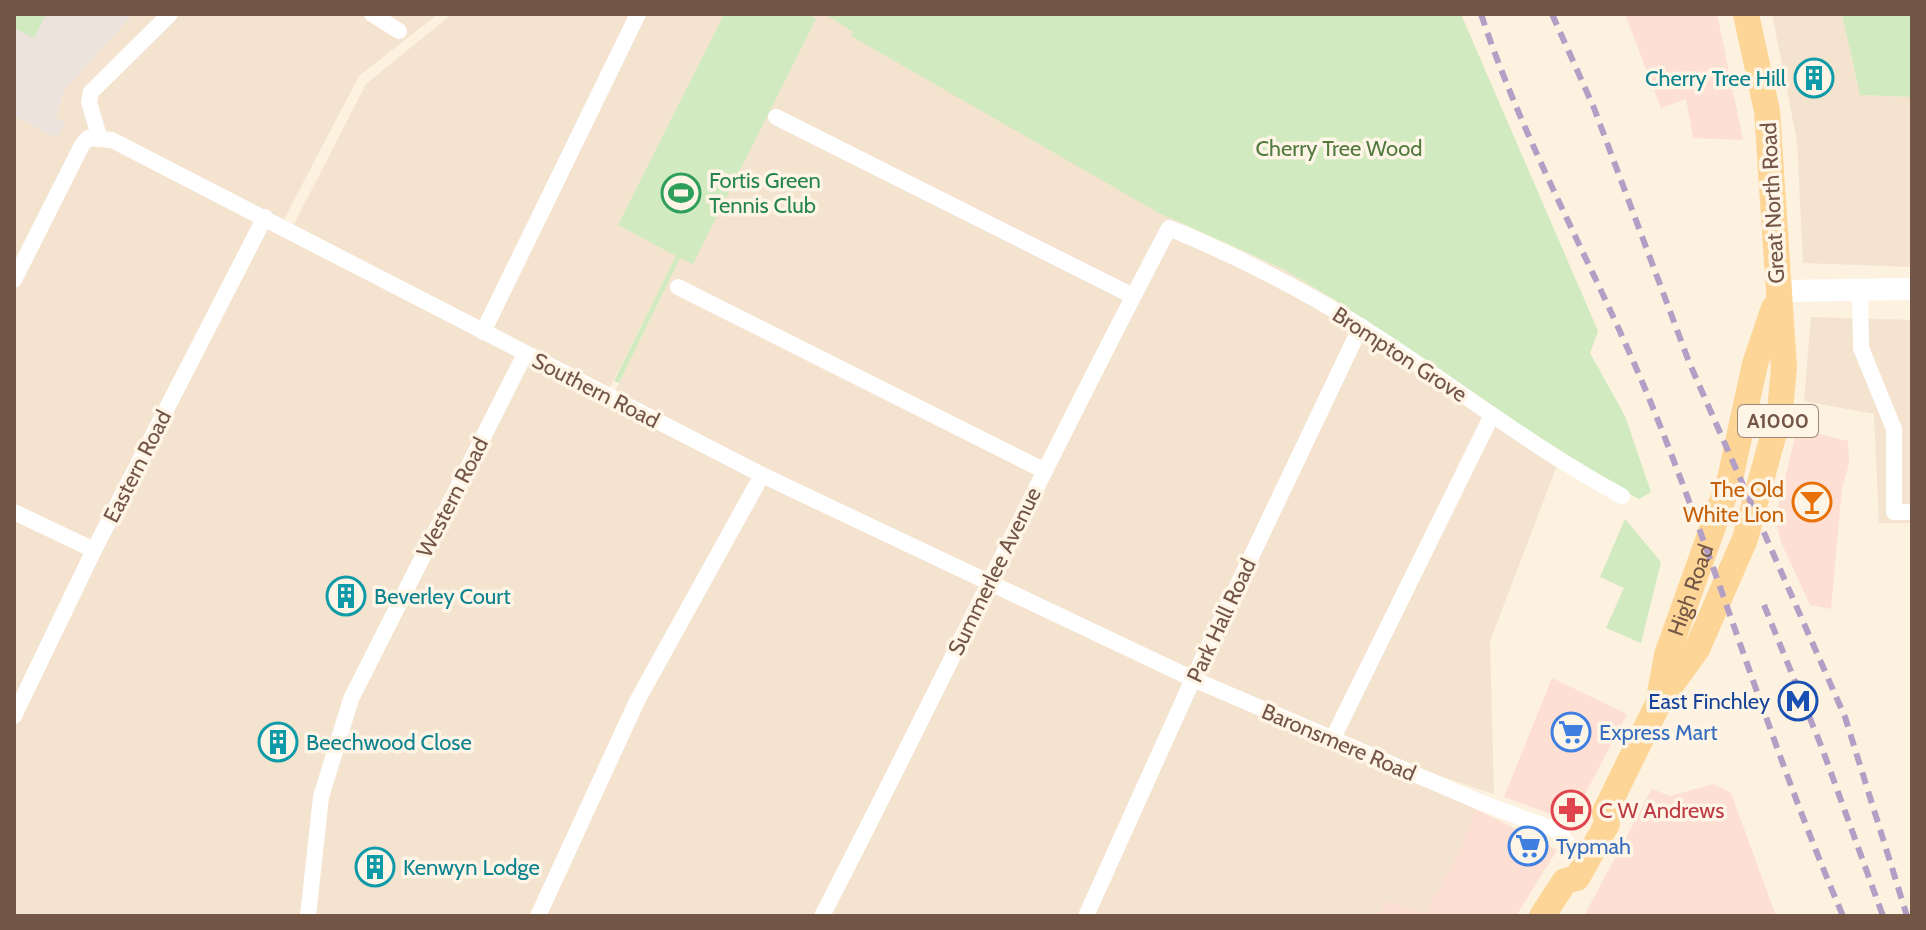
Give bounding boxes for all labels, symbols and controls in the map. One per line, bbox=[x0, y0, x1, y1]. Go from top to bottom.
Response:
building icon: Cherry Tree Hill bbox=[1793, 57, 1835, 99]
place label: Cherry Tree Hill bbox=[1645, 65, 1787, 92]
street label: Great North Road bbox=[1755, 122, 1790, 284]
park label: Cherry Tree Wood bbox=[1255, 135, 1423, 162]
place label: Fortis Green Tennis Club bbox=[709, 167, 821, 219]
sports icon: Fortis Green Tennis Club bbox=[660, 172, 702, 214]
street label: Brompton Grove bbox=[1327, 301, 1472, 408]
street label: Southern Road bbox=[528, 347, 664, 434]
road number: A1000 bbox=[1738, 405, 1818, 437]
street label: Eastern Road bbox=[98, 406, 177, 527]
street label: Western Road bbox=[411, 433, 494, 562]
place label: The Old White Lion bbox=[1683, 476, 1784, 528]
bar icon: The Old White Lion bbox=[1791, 481, 1833, 523]
street label: Summerlee Avenue bbox=[942, 483, 1047, 660]
street label: High Road bbox=[1662, 540, 1720, 640]
street label: Park Hall Road bbox=[1181, 554, 1262, 686]
building icon: Beverley Court bbox=[325, 575, 367, 617]
place label: Beverley Court bbox=[374, 583, 511, 610]
metro station icon: East Finchley bbox=[1777, 680, 1819, 722]
place label: East Finchley bbox=[1648, 688, 1770, 715]
street label: Baronsmere Road bbox=[1258, 698, 1420, 787]
supermarket icon: Express Mart bbox=[1550, 711, 1592, 753]
place label: Express Mart bbox=[1599, 719, 1718, 746]
building icon: Beechwood Close bbox=[257, 721, 299, 763]
place label: Beechwood Close bbox=[306, 729, 472, 756]
pharmacy icon: C W Andrews bbox=[1550, 789, 1592, 831]
place label: C W Andrews bbox=[1599, 797, 1724, 824]
supermarket icon: Typmah bbox=[1507, 825, 1549, 867]
place label: Typmah bbox=[1556, 833, 1631, 860]
building icon: Kenwyn Lodge bbox=[354, 846, 396, 888]
place label: Kenwyn Lodge bbox=[403, 854, 540, 881]

